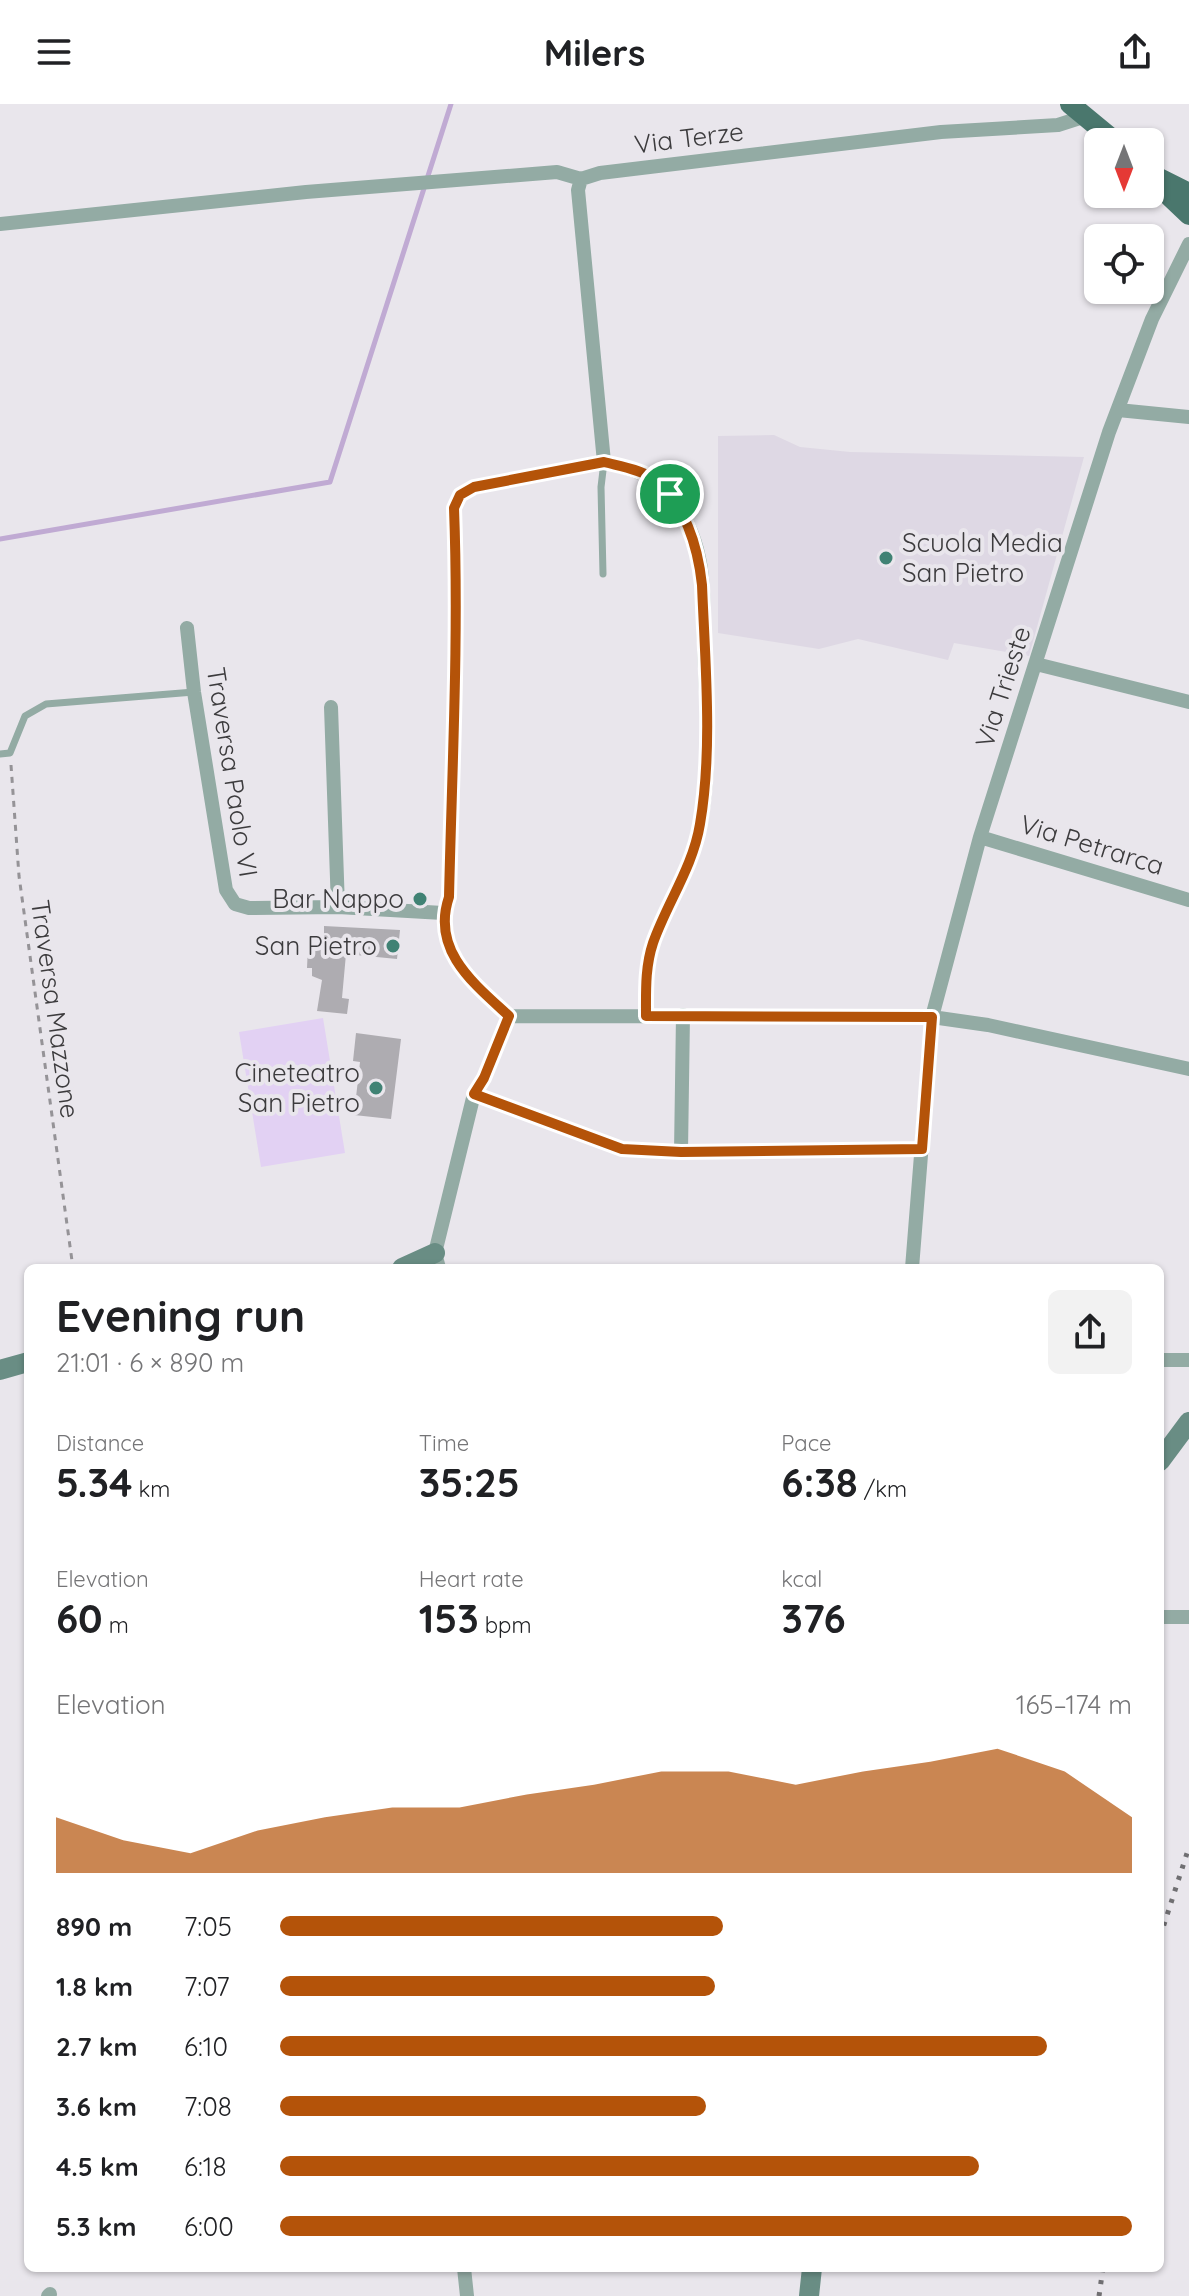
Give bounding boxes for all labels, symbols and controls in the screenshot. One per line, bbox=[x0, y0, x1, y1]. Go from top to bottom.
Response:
icon: menu bbox=[32, 30, 76, 74]
text: Milers bbox=[544, 30, 645, 75]
icon: share bbox=[1113, 30, 1157, 74]
street label: Via Terze bbox=[632, 114, 745, 161]
north arrow bbox=[1084, 128, 1164, 208]
map controls bbox=[1084, 128, 1164, 304]
button: locate bbox=[1084, 224, 1164, 304]
pin bbox=[636, 460, 704, 528]
icon: arrive bbox=[648, 472, 692, 516]
place label: Scuola Media San Pietro bbox=[902, 526, 1063, 589]
marker: Scuola Media San Pietro bbox=[877, 549, 895, 567]
street label: Via Trieste bbox=[967, 622, 1038, 752]
street label: Traversa Paolo VI bbox=[200, 665, 265, 879]
street label: Via Petrarca bbox=[1016, 807, 1168, 882]
place label: Bar Nappo bbox=[272, 882, 404, 915]
marker: Bar Nappo bbox=[411, 890, 429, 908]
street label: Traversa Mazzone bbox=[24, 898, 87, 1120]
place label: San Pietro bbox=[255, 929, 377, 962]
marker: San Pietro bbox=[384, 937, 402, 955]
place label: Cineteatro San Pietro bbox=[235, 1056, 360, 1119]
marker: Cineteatro San Pietro bbox=[367, 1079, 385, 1097]
text: Evening run bbox=[56, 1288, 305, 1343]
button: share bbox=[1048, 1290, 1132, 1374]
text: 21:01 · 6 × 890 m bbox=[56, 1346, 244, 1379]
text: Distance bbox=[56, 1429, 144, 1457]
text: Time bbox=[419, 1429, 469, 1457]
text: Pace bbox=[781, 1429, 832, 1457]
text: 5.34 bbox=[56, 1457, 132, 1507]
text: 35:25 bbox=[419, 1457, 520, 1507]
text: 6:38 bbox=[781, 1457, 858, 1507]
text: km bbox=[132, 1475, 170, 1503]
text: /km bbox=[858, 1475, 907, 1503]
text: Elevation bbox=[56, 1565, 149, 1593]
text: Heart rate bbox=[419, 1565, 524, 1593]
text: kcal bbox=[781, 1565, 822, 1593]
text: 60 bbox=[56, 1593, 103, 1643]
text: 153 bbox=[419, 1593, 479, 1643]
text: 376 bbox=[781, 1593, 846, 1643]
text: m bbox=[103, 1611, 129, 1639]
text: bpm bbox=[479, 1611, 531, 1639]
text: Elevation bbox=[56, 1688, 166, 1721]
text: 165–174 m bbox=[1016, 1688, 1132, 1721]
text: 890 m bbox=[56, 1910, 132, 1943]
text: 7:05 bbox=[184, 1910, 232, 1943]
text: 1.8 km bbox=[56, 1970, 133, 2003]
text: 7:07 bbox=[184, 1970, 230, 2003]
text: 2.7 km bbox=[56, 2030, 138, 2063]
text: 6:10 bbox=[184, 2030, 228, 2063]
text: 3.6 km bbox=[56, 2090, 137, 2123]
text: 7:08 bbox=[184, 2090, 232, 2123]
text: 4.5 km bbox=[56, 2150, 139, 2183]
text: 6:18 bbox=[184, 2150, 227, 2183]
text: 5.3 km bbox=[56, 2210, 136, 2243]
text: 6:00 bbox=[184, 2210, 234, 2243]

